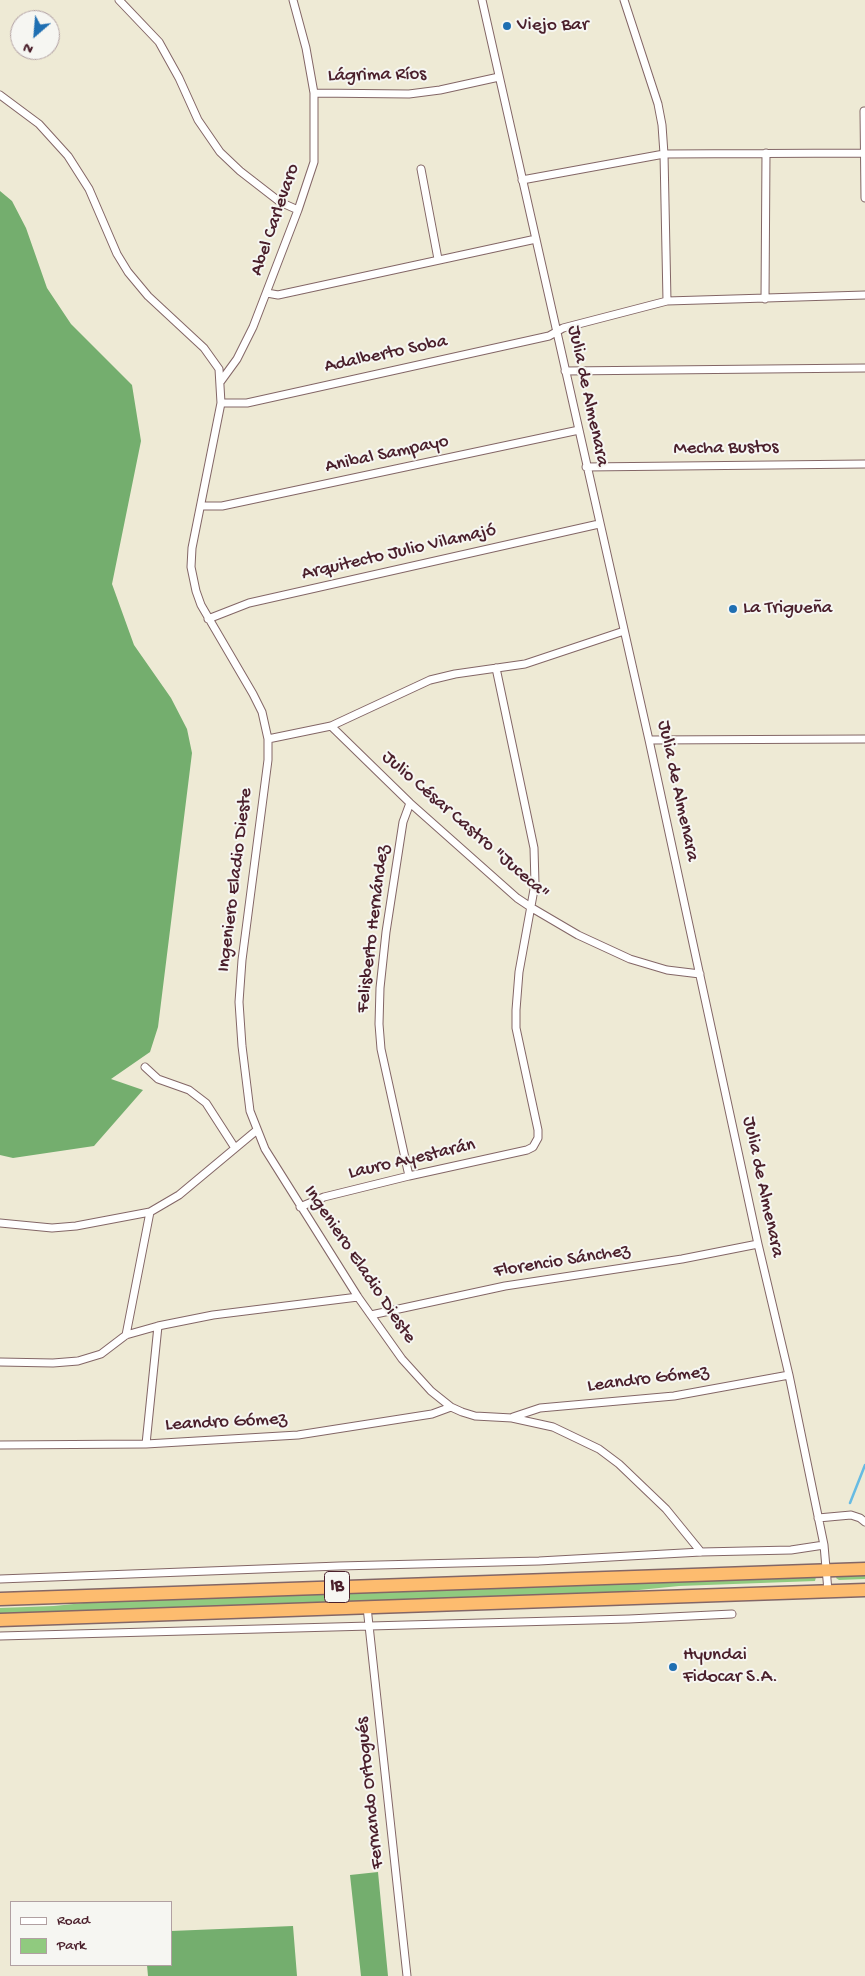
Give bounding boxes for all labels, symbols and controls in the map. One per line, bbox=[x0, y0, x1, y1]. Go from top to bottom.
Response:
north arrow bbox=[10, 10, 60, 60]
place label: Viejo Bar bbox=[517, 15, 588, 37]
marker: Viejo Bar bbox=[501, 20, 513, 32]
text: N bbox=[20, 38, 36, 58]
street label: Lágrima Ríos bbox=[327, 64, 427, 88]
street label: Abel Carlevaro bbox=[246, 161, 306, 279]
street label: Julia de Almenara bbox=[561, 324, 613, 468]
street label: Adalberto Soba bbox=[322, 331, 450, 379]
street label: Anibal Sampayo bbox=[323, 431, 451, 479]
street label: Mecha Bustos bbox=[673, 437, 779, 461]
street label: Arquitecto Julio Vilamajó bbox=[300, 520, 498, 586]
place label: La Trigueña bbox=[743, 598, 832, 620]
marker: La Trigueña bbox=[727, 603, 739, 615]
street label: Julia de Almenara bbox=[651, 719, 703, 863]
street label: Julio César Castro "Juceca" bbox=[376, 747, 554, 905]
street label: Ingeniero Eladio Dieste bbox=[213, 787, 259, 973]
street label: Felisberto Hernández bbox=[352, 844, 396, 1014]
street label: Julia de Almenara bbox=[736, 1115, 788, 1259]
street label: Lauro Ayestarán bbox=[346, 1134, 478, 1186]
street label: Ingeniero Eladio Dieste bbox=[298, 1182, 420, 1348]
street label: Florencio Sánchez bbox=[492, 1240, 632, 1284]
street label: Leandro Gómez bbox=[586, 1361, 710, 1399]
street label: Leandro Gómez bbox=[164, 1408, 288, 1438]
road number: IB bbox=[324, 1571, 350, 1602]
place label: Hyundai Fidocar S.A. bbox=[683, 1645, 778, 1689]
marker: Hyundai Fidocar S.A. bbox=[667, 1661, 679, 1673]
street label: Fernando Ortogués bbox=[352, 1716, 390, 1870]
legend bbox=[10, 1901, 172, 1966]
text: Road bbox=[57, 1912, 90, 1930]
text: Park bbox=[57, 1937, 86, 1955]

